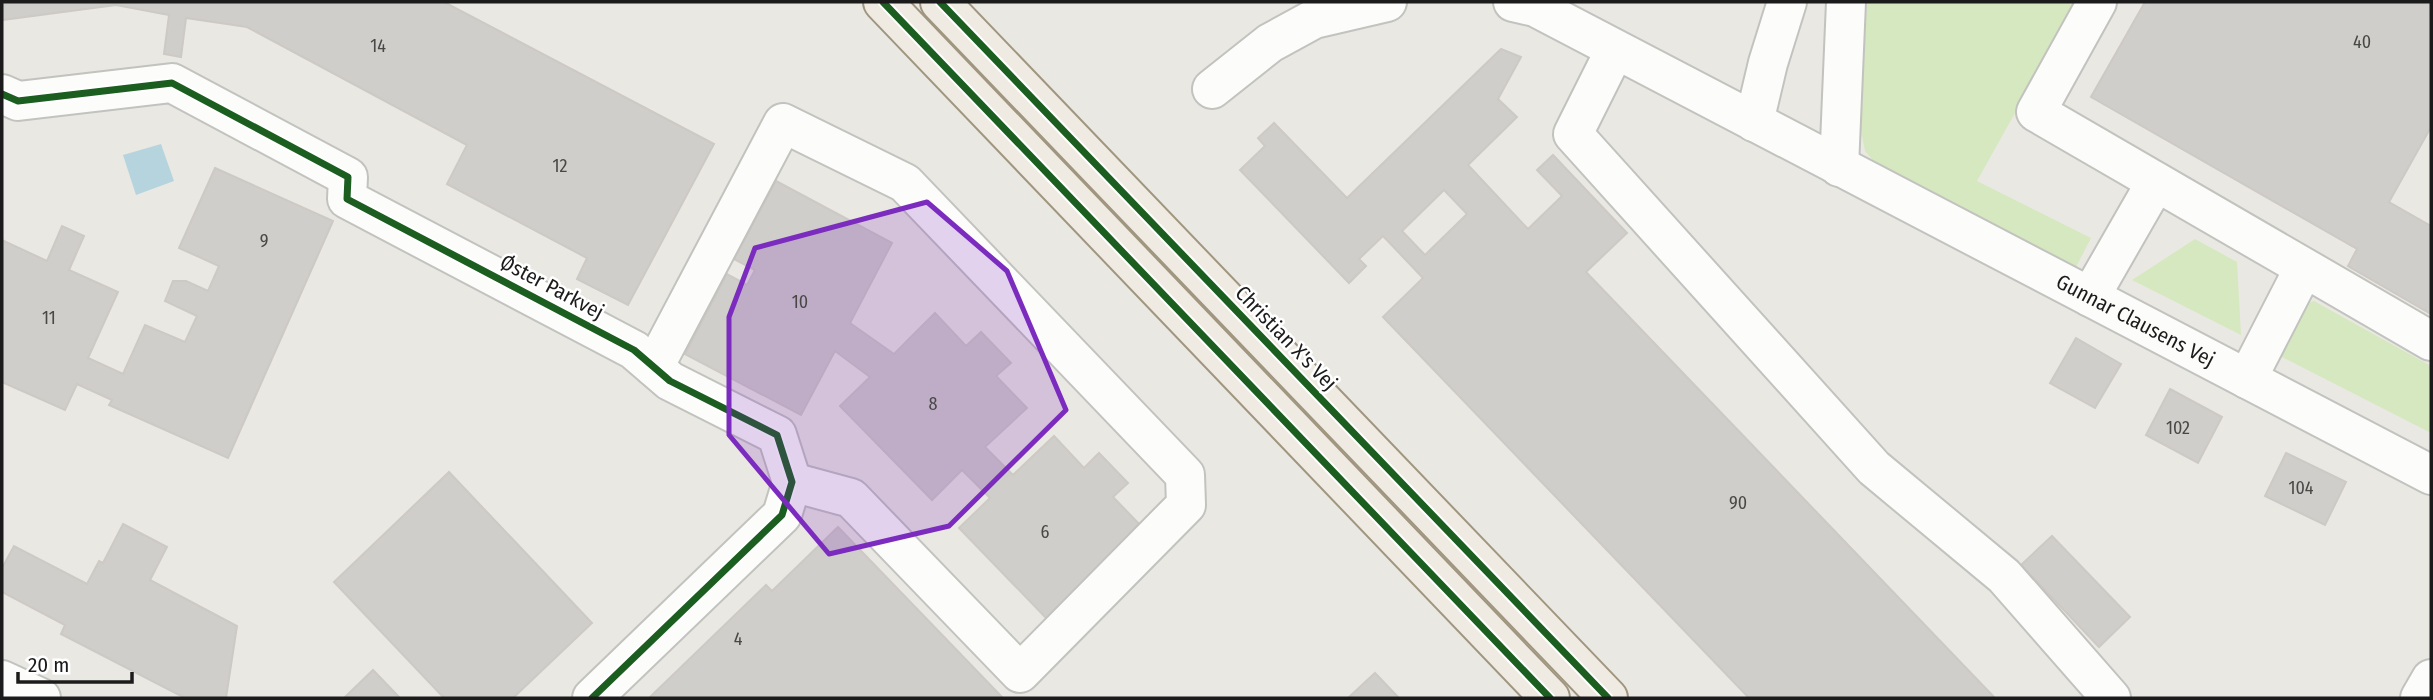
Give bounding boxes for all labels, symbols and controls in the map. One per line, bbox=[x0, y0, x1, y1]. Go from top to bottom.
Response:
house number: 40 bbox=[2353, 31, 2371, 53]
house number: 14 bbox=[370, 35, 386, 57]
house number: 12 bbox=[553, 155, 568, 177]
house number: 9 bbox=[260, 230, 268, 252]
street label: Øster Parkvej bbox=[496, 249, 608, 325]
street label: Gunnar Clausens Vej bbox=[2052, 269, 2219, 373]
street label: Christian X's Vej bbox=[1230, 280, 1342, 396]
house number: 10 bbox=[792, 291, 808, 313]
house number: 11 bbox=[42, 307, 56, 329]
house number: 8 bbox=[929, 393, 938, 415]
house number: 102 bbox=[2166, 417, 2190, 439]
house number: 104 bbox=[2288, 477, 2314, 499]
house number: 90 bbox=[1729, 492, 1747, 514]
house number: 6 bbox=[1041, 521, 1050, 543]
house number: 4 bbox=[734, 628, 743, 650]
scale bar bbox=[18, 640, 131, 684]
text: 20 m bbox=[28, 652, 69, 678]

